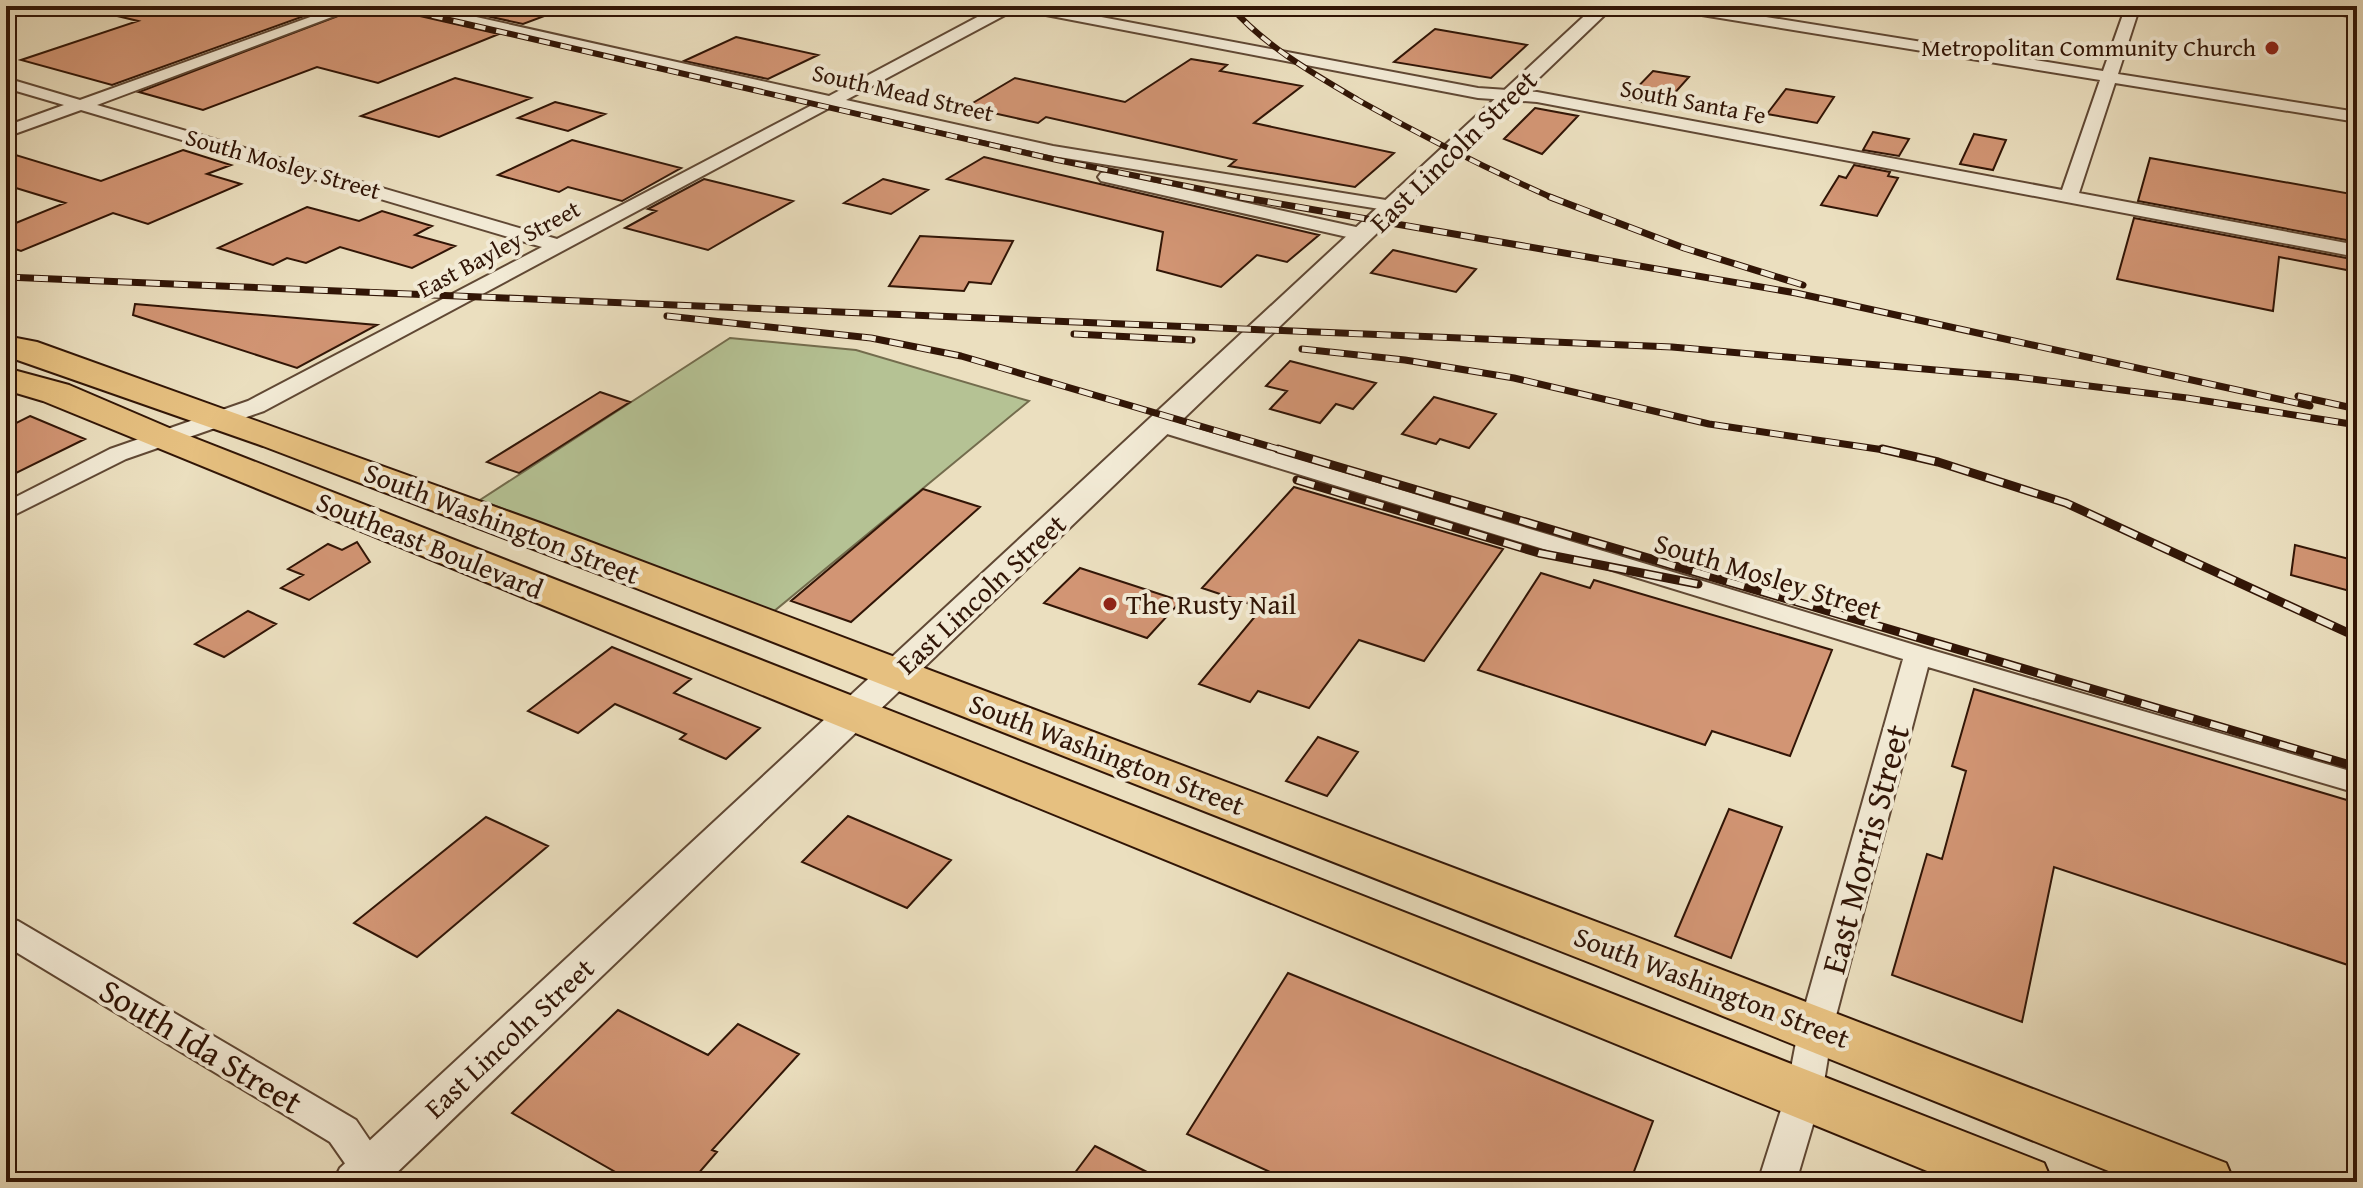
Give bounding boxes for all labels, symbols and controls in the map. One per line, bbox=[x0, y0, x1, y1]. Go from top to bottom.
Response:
place label: Metropolitan Community Church bbox=[1921, 30, 2257, 65]
marker: Metropolitan Community Church bbox=[2263, 39, 2281, 57]
street label: South Mead Street bbox=[809, 55, 998, 131]
street label: East Lincoln Street bbox=[1360, 60, 1546, 241]
street label: South Santa Fe bbox=[1617, 70, 1769, 133]
street label: South Mosley Street bbox=[181, 119, 385, 208]
street label: East Bayley Street bbox=[411, 191, 587, 306]
street label: South Washington Street bbox=[358, 451, 646, 594]
street label: Southeast Boulevard bbox=[311, 480, 550, 609]
street label: East Lincoln Street bbox=[887, 504, 1075, 683]
street label: South Mosley Street bbox=[1650, 522, 1887, 630]
place label: The Rusty Nail bbox=[1126, 583, 1297, 624]
marker: The Rusty Nail bbox=[1101, 595, 1119, 613]
street label: South Washington Street bbox=[963, 682, 1251, 825]
street label: East Morris Street bbox=[1808, 719, 1921, 979]
street label: South Washington Street bbox=[1568, 915, 1856, 1058]
street label: East Lincoln Street bbox=[415, 948, 603, 1127]
street label: South Ida Street bbox=[90, 966, 312, 1126]

